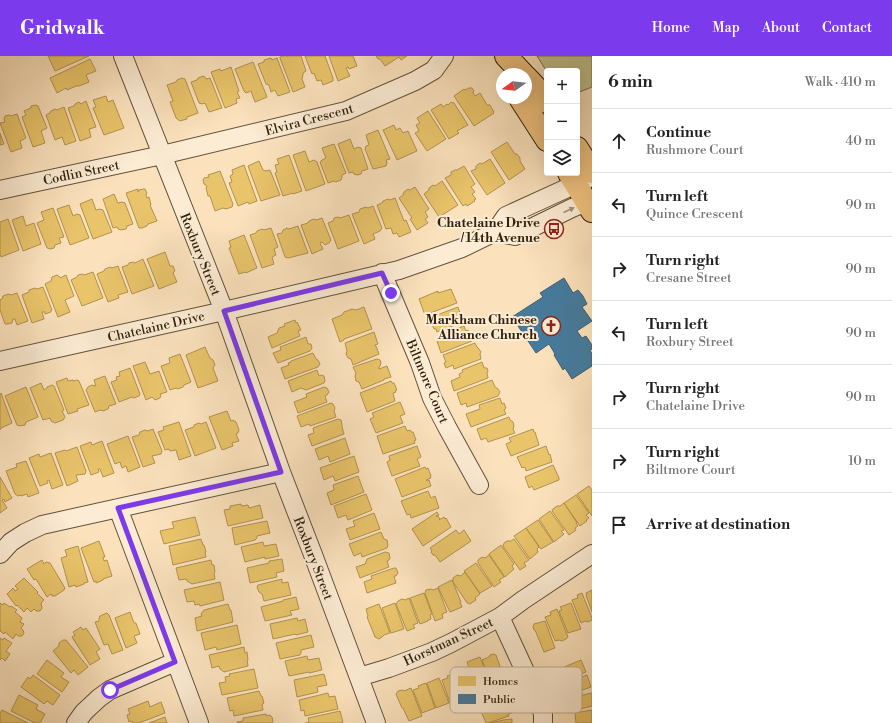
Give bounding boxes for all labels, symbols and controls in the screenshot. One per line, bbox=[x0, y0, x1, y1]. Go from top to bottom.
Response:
text: Gridwalk bbox=[20, 16, 104, 40]
text: Home bbox=[652, 19, 690, 37]
text: Map bbox=[712, 19, 740, 37]
text: About bbox=[762, 19, 800, 37]
text: Contact bbox=[822, 19, 872, 37]
north arrow bbox=[496, 68, 532, 104]
map controls bbox=[544, 68, 580, 176]
button: + bbox=[544, 68, 580, 104]
text: 6 min bbox=[608, 71, 653, 93]
text: Walk · 410 m bbox=[805, 74, 876, 90]
street label: Elvira Crescent bbox=[263, 100, 356, 139]
button: − bbox=[544, 104, 580, 140]
text: Continue bbox=[646, 123, 711, 142]
icon: ahead bbox=[608, 130, 630, 152]
text: 40 m bbox=[846, 133, 876, 149]
button: layers bbox=[544, 140, 580, 176]
text: Rushmore Court bbox=[646, 142, 744, 158]
street label: Codlin Street bbox=[42, 157, 121, 189]
text: Turn left bbox=[646, 187, 708, 206]
icon: left bbox=[608, 194, 630, 216]
text: 90 m bbox=[845, 197, 876, 213]
text: Quince Crescent bbox=[646, 206, 744, 222]
one-way arrow bbox=[563, 207, 575, 213]
street label: Roxbury Street bbox=[176, 211, 224, 298]
place label: Chatelaine Drive / 14th Avenue bbox=[437, 215, 540, 246]
bus stop icon: Chatelaine Drive / 14th Avenue bbox=[543, 218, 565, 240]
text: Turn right bbox=[646, 251, 720, 270]
icon: right bbox=[608, 258, 630, 280]
text: 90 m bbox=[845, 261, 876, 277]
text: Cresane Street bbox=[646, 270, 732, 286]
route end bbox=[382, 284, 400, 302]
street label: Chatelaine Drive bbox=[106, 308, 207, 346]
place label: Markham Chinese Alliance Church bbox=[426, 312, 537, 343]
church icon: Markham Chinese Alliance Church bbox=[540, 315, 562, 337]
text: Turn left bbox=[646, 315, 708, 334]
icon: left bbox=[608, 322, 630, 344]
text: 90 m bbox=[845, 325, 876, 341]
text: Roxbury Street bbox=[646, 334, 734, 350]
street label: Biltmore Court bbox=[402, 336, 452, 426]
text: Turn right bbox=[646, 379, 720, 398]
icon: right bbox=[608, 386, 630, 408]
text: 90 m bbox=[845, 389, 876, 405]
text: Chatelaine Drive bbox=[646, 398, 745, 414]
text: Turn right bbox=[646, 443, 720, 462]
icon: right bbox=[608, 450, 630, 472]
text: 10 m bbox=[848, 453, 876, 469]
text: Biltmore Court bbox=[646, 462, 736, 478]
icon: arrive bbox=[608, 514, 630, 536]
street label: Roxbury Street bbox=[290, 515, 336, 603]
text: Arrive at destination bbox=[646, 515, 790, 534]
street label: Horstman Street bbox=[401, 614, 496, 670]
legend bbox=[450, 667, 582, 713]
text: Homes bbox=[483, 675, 518, 689]
route start bbox=[101, 681, 119, 699]
text: Public bbox=[483, 693, 516, 707]

